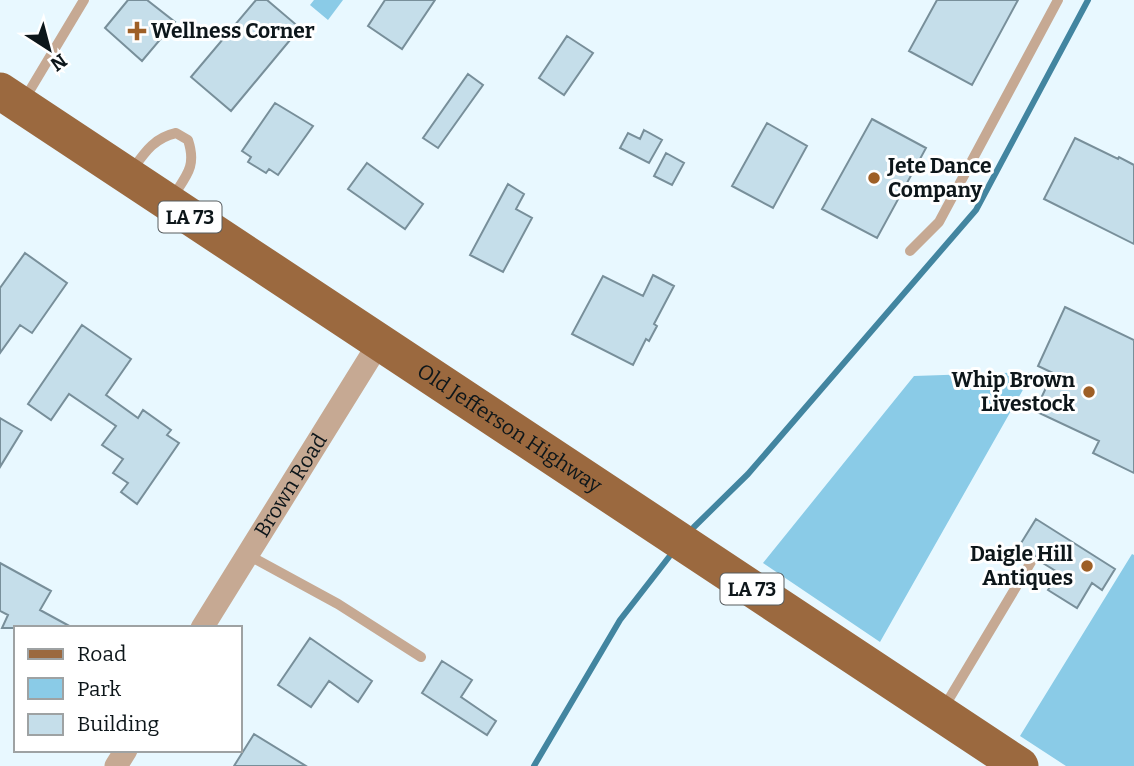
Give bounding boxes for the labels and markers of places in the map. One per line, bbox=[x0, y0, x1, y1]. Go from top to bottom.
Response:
place label: Wellness Corner bbox=[151, 18, 315, 44]
marker: Wellness Corner bbox=[129, 23, 145, 39]
place label: Jete Dance Company bbox=[887, 153, 992, 203]
marker: Jete Dance Company bbox=[866, 170, 882, 186]
place label: Whip Brown Livestock bbox=[951, 367, 1076, 417]
marker: Whip Brown Livestock bbox=[1081, 384, 1097, 400]
place label: Daigle Hill Antiques bbox=[970, 541, 1073, 591]
marker: Daigle Hill Antiques bbox=[1079, 558, 1095, 574]

